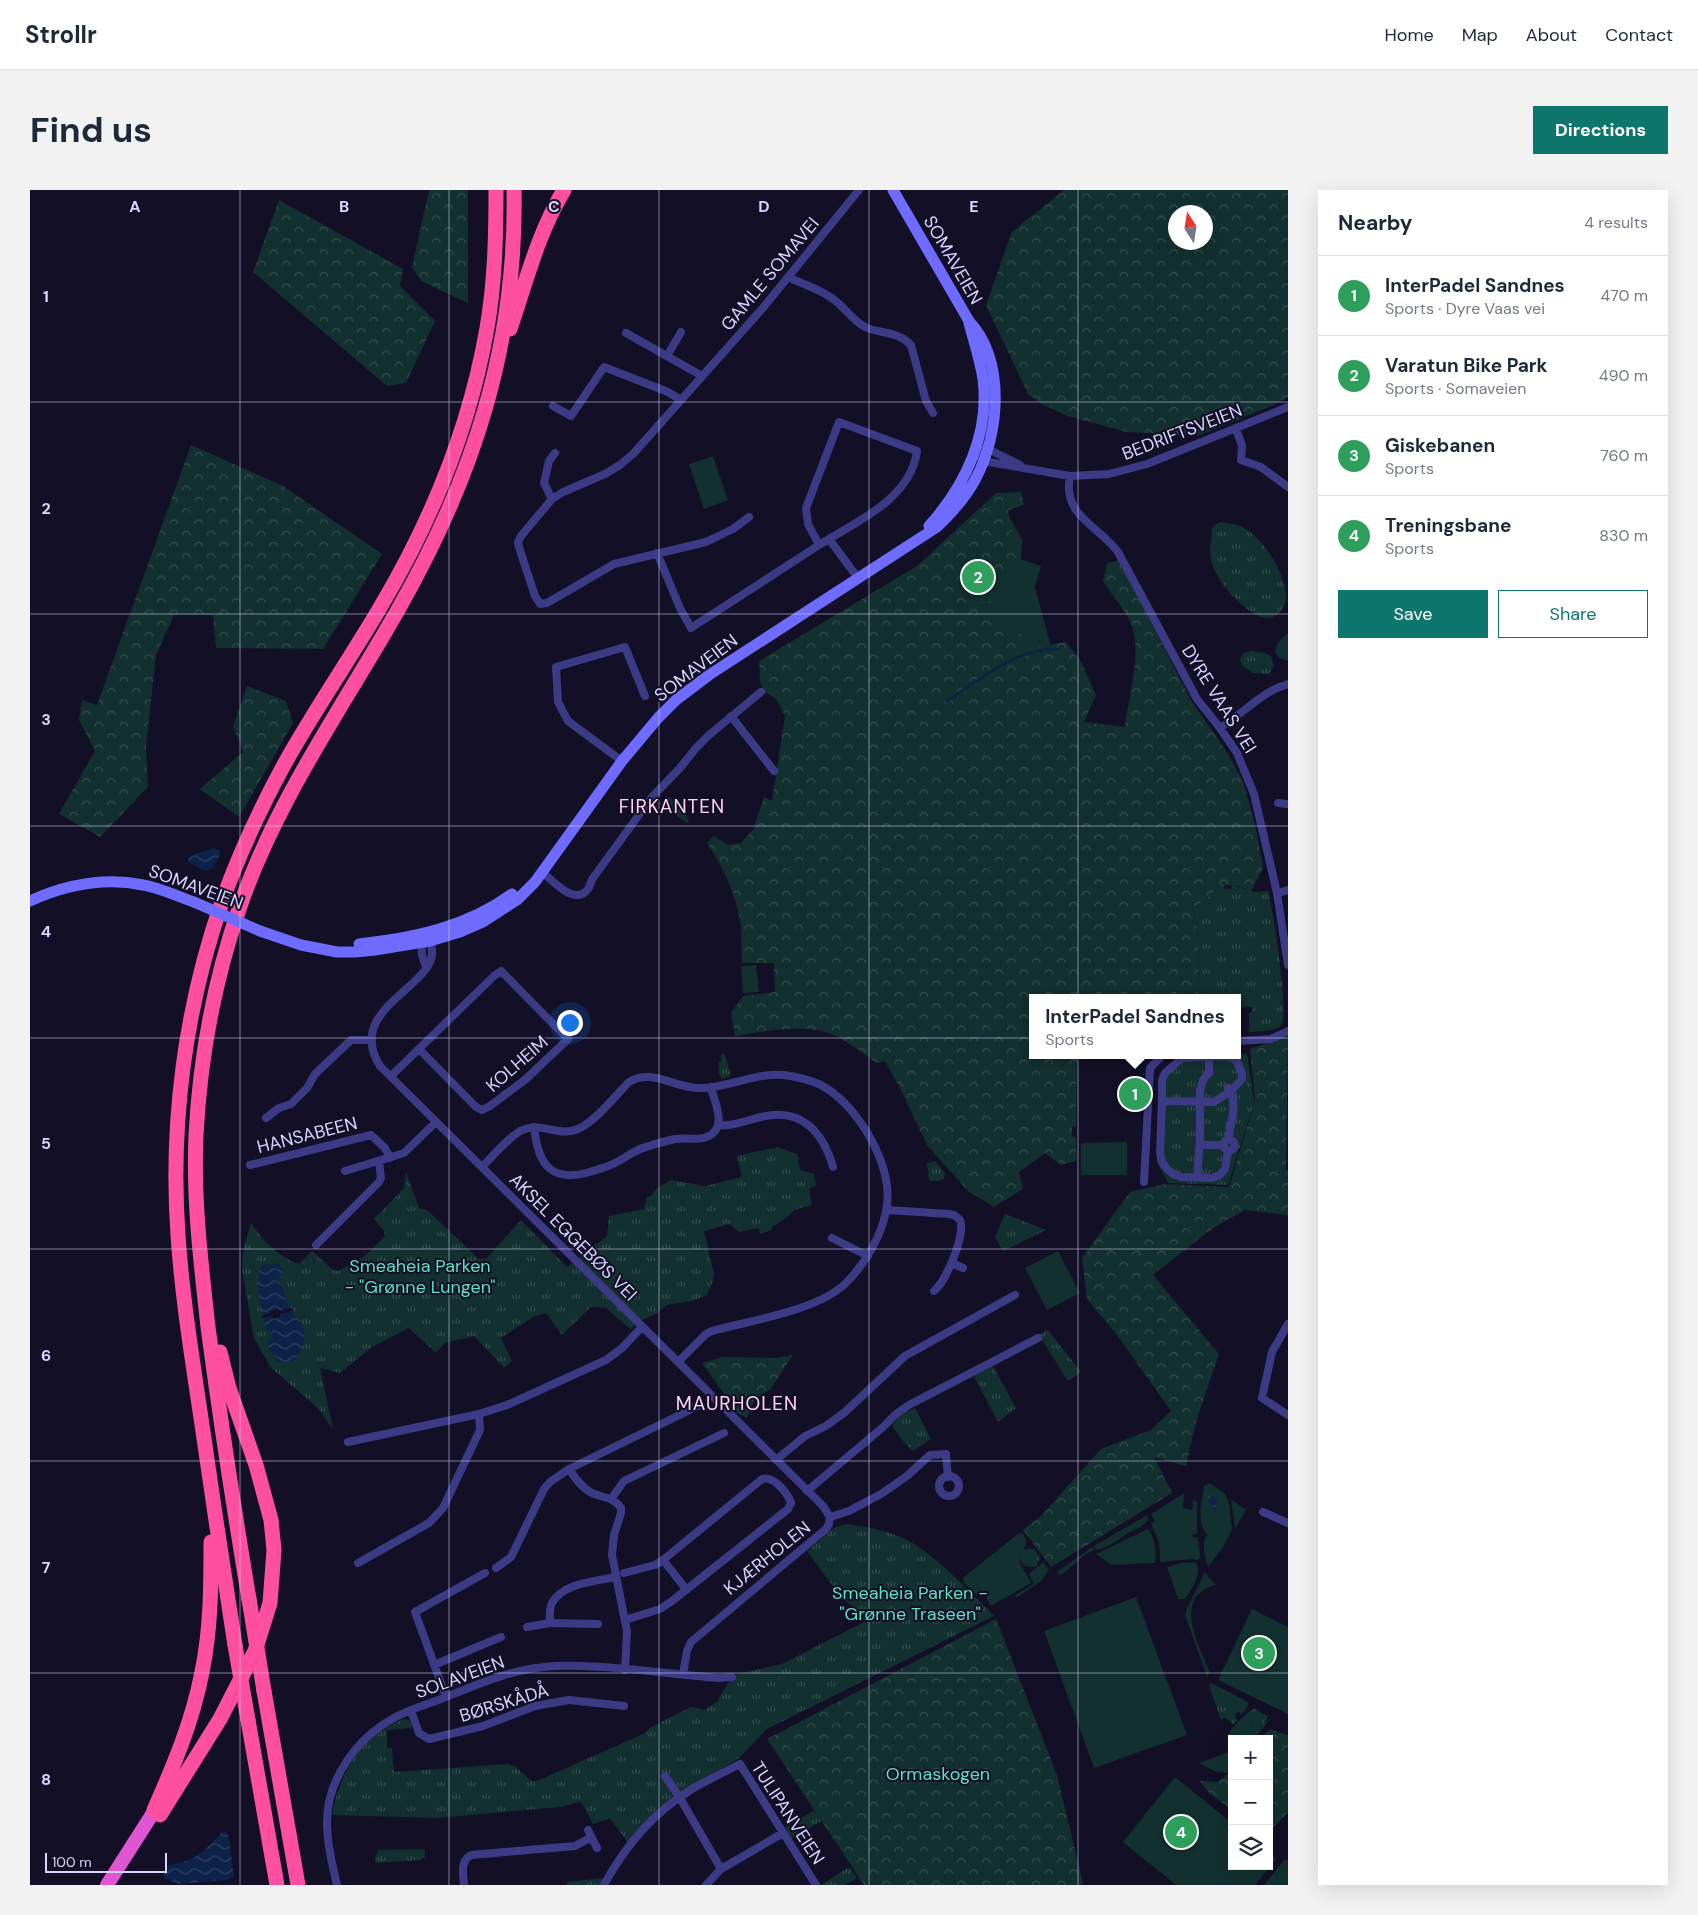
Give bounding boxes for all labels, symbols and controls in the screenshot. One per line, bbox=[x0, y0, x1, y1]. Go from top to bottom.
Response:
text: Strollr bbox=[25, 19, 97, 50]
text: Home bbox=[1384, 23, 1434, 47]
text: Map bbox=[1462, 23, 1498, 47]
text: About bbox=[1526, 23, 1577, 47]
text: Contact bbox=[1605, 23, 1673, 47]
button: Directions bbox=[1533, 106, 1668, 154]
text: Find us bbox=[30, 107, 152, 153]
text: A bbox=[129, 196, 141, 217]
text: B bbox=[339, 196, 349, 217]
text: C bbox=[548, 196, 560, 217]
text: D bbox=[758, 196, 770, 217]
text: E bbox=[969, 196, 979, 217]
north arrow bbox=[1168, 205, 1213, 250]
text: Nearby bbox=[1338, 209, 1412, 237]
street label: SOMAVEIEN bbox=[918, 211, 988, 309]
street label: GAMLE SOMAVEI bbox=[715, 212, 825, 336]
text: 4 results bbox=[1584, 212, 1648, 233]
text: InterPadel Sandnes bbox=[1385, 273, 1565, 298]
text: 1 bbox=[1351, 285, 1357, 306]
text: 470 m bbox=[1601, 285, 1648, 306]
text: 1 bbox=[43, 286, 49, 307]
text: Sports · Dyre Vaas vei bbox=[1385, 298, 1545, 319]
text: Varatun Bike Park bbox=[1385, 353, 1548, 378]
text: 2 bbox=[1349, 365, 1359, 386]
text: 490 m bbox=[1599, 365, 1648, 386]
text: Sports · Somaveien bbox=[1385, 378, 1526, 399]
street label: BEDRIFTSVEIEN bbox=[1118, 398, 1246, 466]
text: Giskebanen bbox=[1385, 433, 1495, 458]
text: 3 bbox=[1349, 445, 1359, 466]
text: 760 m bbox=[1600, 445, 1648, 466]
text: Sports bbox=[1385, 458, 1434, 479]
text: 2 bbox=[41, 498, 51, 519]
text: Treningsbane bbox=[1385, 513, 1511, 538]
text: 4 bbox=[1349, 525, 1359, 546]
text: 830 m bbox=[1599, 525, 1648, 546]
text: Sports bbox=[1385, 538, 1434, 559]
pin: 2 bbox=[962, 558, 994, 596]
button: Save bbox=[1338, 590, 1488, 638]
button: Share bbox=[1498, 590, 1648, 638]
street label: SOMAVEIEN bbox=[649, 629, 743, 707]
street label: DYRE VAAS VEI bbox=[1176, 640, 1262, 758]
text: 3 bbox=[41, 709, 51, 730]
district label: FIRKANTEN bbox=[619, 794, 725, 819]
street label: SOMAVEIEN bbox=[145, 859, 247, 915]
text: 4 bbox=[41, 921, 51, 942]
popup bbox=[1029, 994, 1241, 1059]
text: InterPadel Sandnes bbox=[1045, 1004, 1225, 1029]
your location bbox=[557, 1010, 583, 1036]
text: Sports bbox=[1045, 1029, 1094, 1050]
street label: KOLHEIM bbox=[481, 1030, 553, 1098]
pin: 1 bbox=[1119, 1075, 1151, 1113]
street label: HANSABEEN bbox=[254, 1111, 360, 1159]
text: 5 bbox=[41, 1133, 51, 1154]
street label: AKSEL EGGEBØS VEI bbox=[504, 1168, 642, 1306]
park label: Smeaheia Parken - "Grønne Lungen" bbox=[345, 1254, 495, 1299]
text: 6 bbox=[41, 1345, 51, 1366]
district label: MAURHOLEN bbox=[676, 1391, 798, 1416]
street label: KJÆRHOLEN bbox=[719, 1516, 815, 1600]
text: 7 bbox=[42, 1557, 51, 1578]
park label: Smeaheia Parken - "Grønne Traseen" bbox=[832, 1581, 988, 1626]
pin: 3 bbox=[1243, 1634, 1275, 1672]
street label: SOLAVEIEN bbox=[412, 1650, 508, 1704]
street label: BØRSKÅDÅ bbox=[457, 1678, 551, 1728]
map controls bbox=[1228, 1735, 1273, 1870]
button: + bbox=[1228, 1735, 1273, 1780]
street label: TULIPANVEIEN bbox=[746, 1757, 830, 1869]
park label: Ormaskogen bbox=[886, 1762, 990, 1786]
text: 8 bbox=[41, 1769, 51, 1790]
button: − bbox=[1228, 1780, 1273, 1825]
pin: 4 bbox=[1165, 1813, 1197, 1851]
button: layers bbox=[1228, 1825, 1273, 1870]
scale bar bbox=[45, 1850, 168, 1873]
text: 100 m bbox=[52, 1853, 92, 1871]

